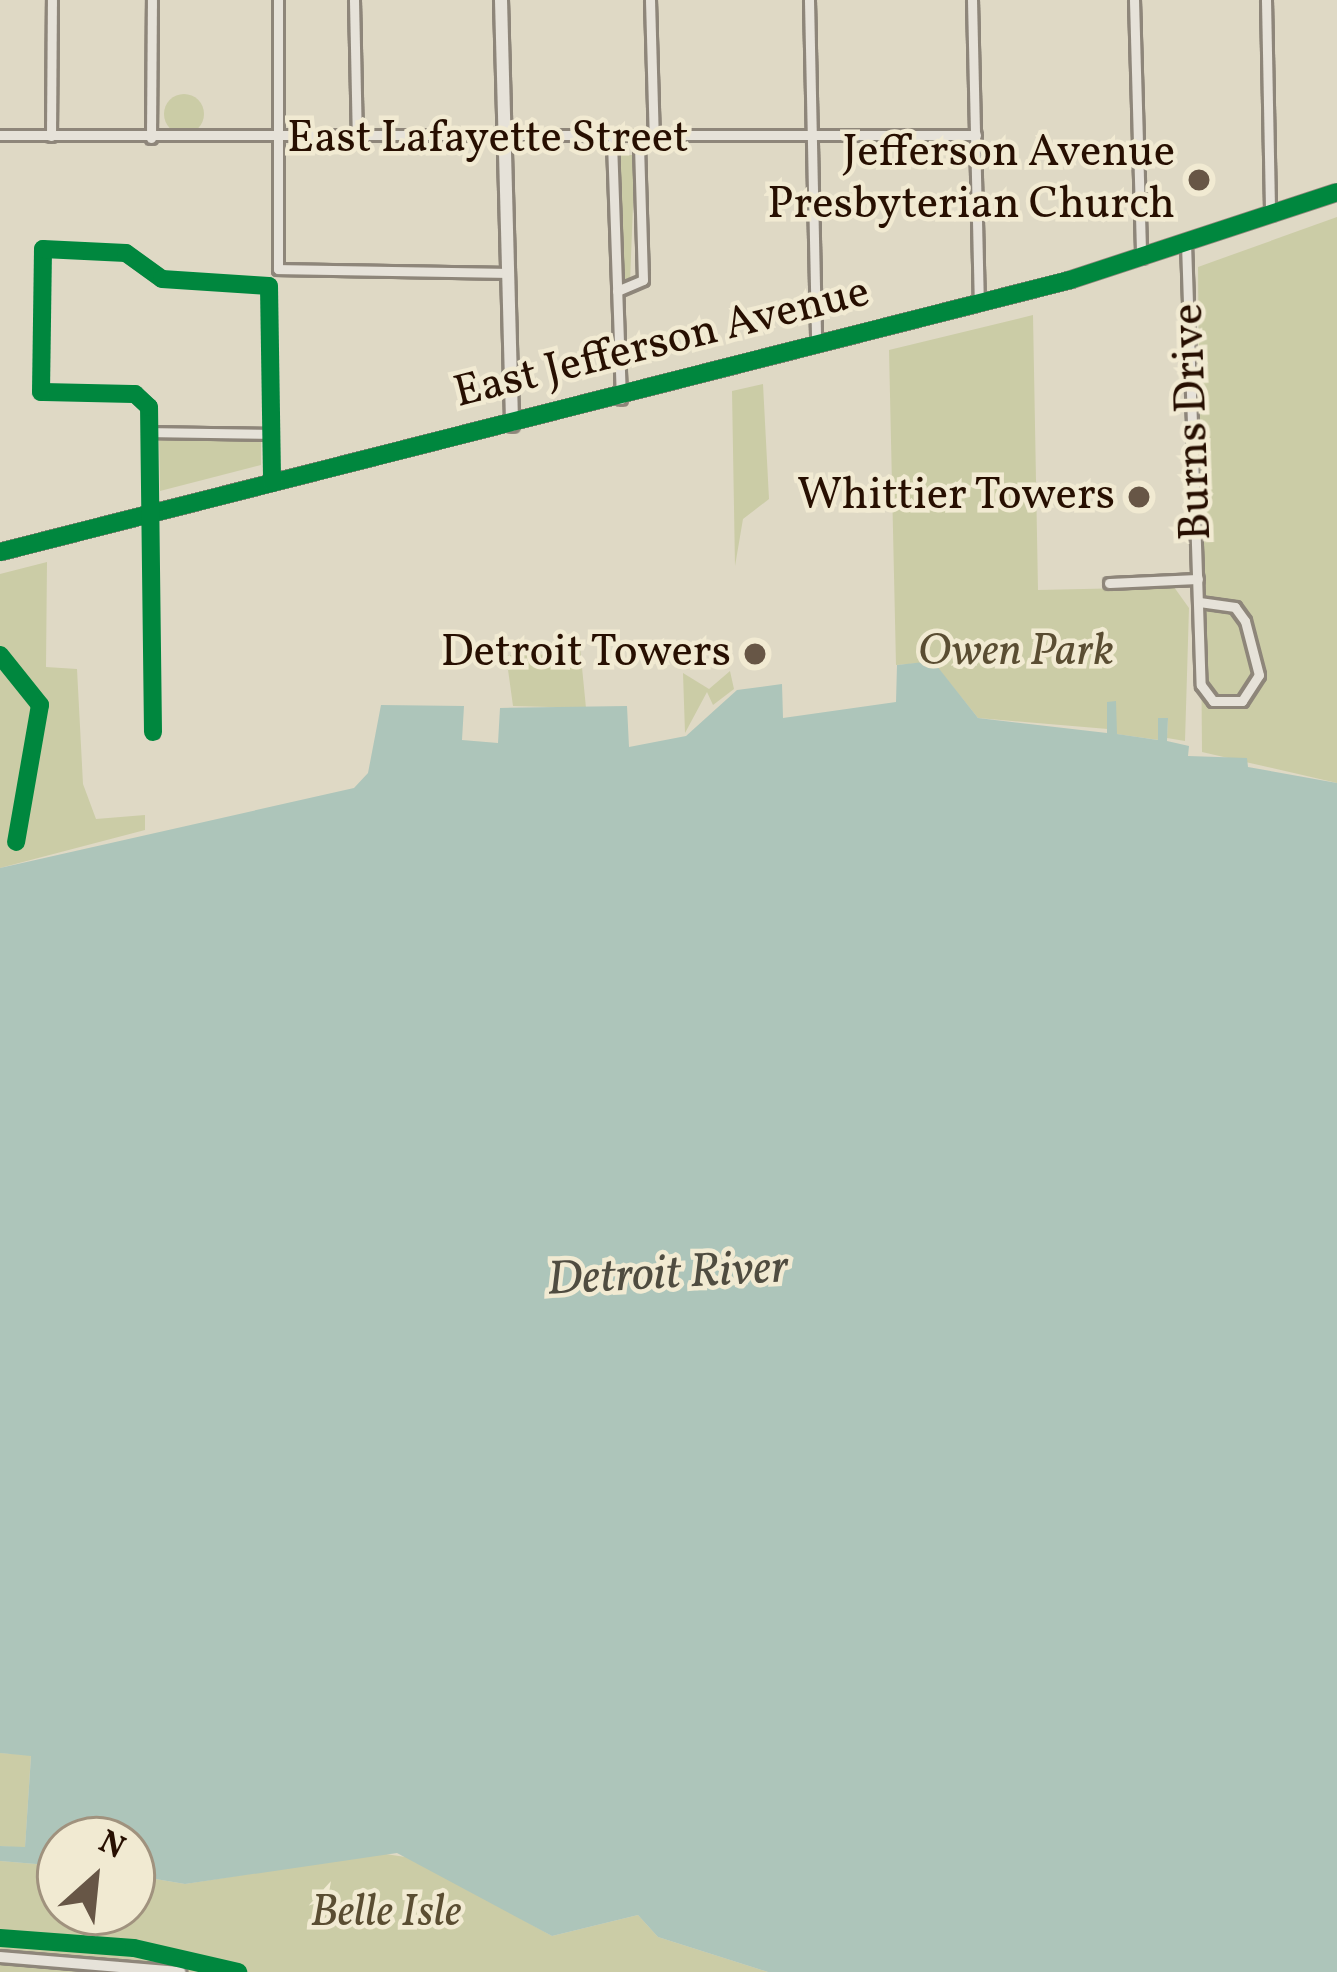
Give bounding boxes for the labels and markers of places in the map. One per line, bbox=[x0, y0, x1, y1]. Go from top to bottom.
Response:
place label: Jefferson Avenue Presbyterian Church bbox=[767, 127, 1175, 233]
marker: Jefferson Avenue Presbyterian Church bbox=[1186, 167, 1212, 193]
place label: Whittier Towers bbox=[796, 470, 1115, 524]
marker: Whittier Towers bbox=[1126, 484, 1152, 510]
place label: Detroit Towers bbox=[439, 627, 731, 681]
marker: Detroit Towers bbox=[742, 641, 768, 667]

